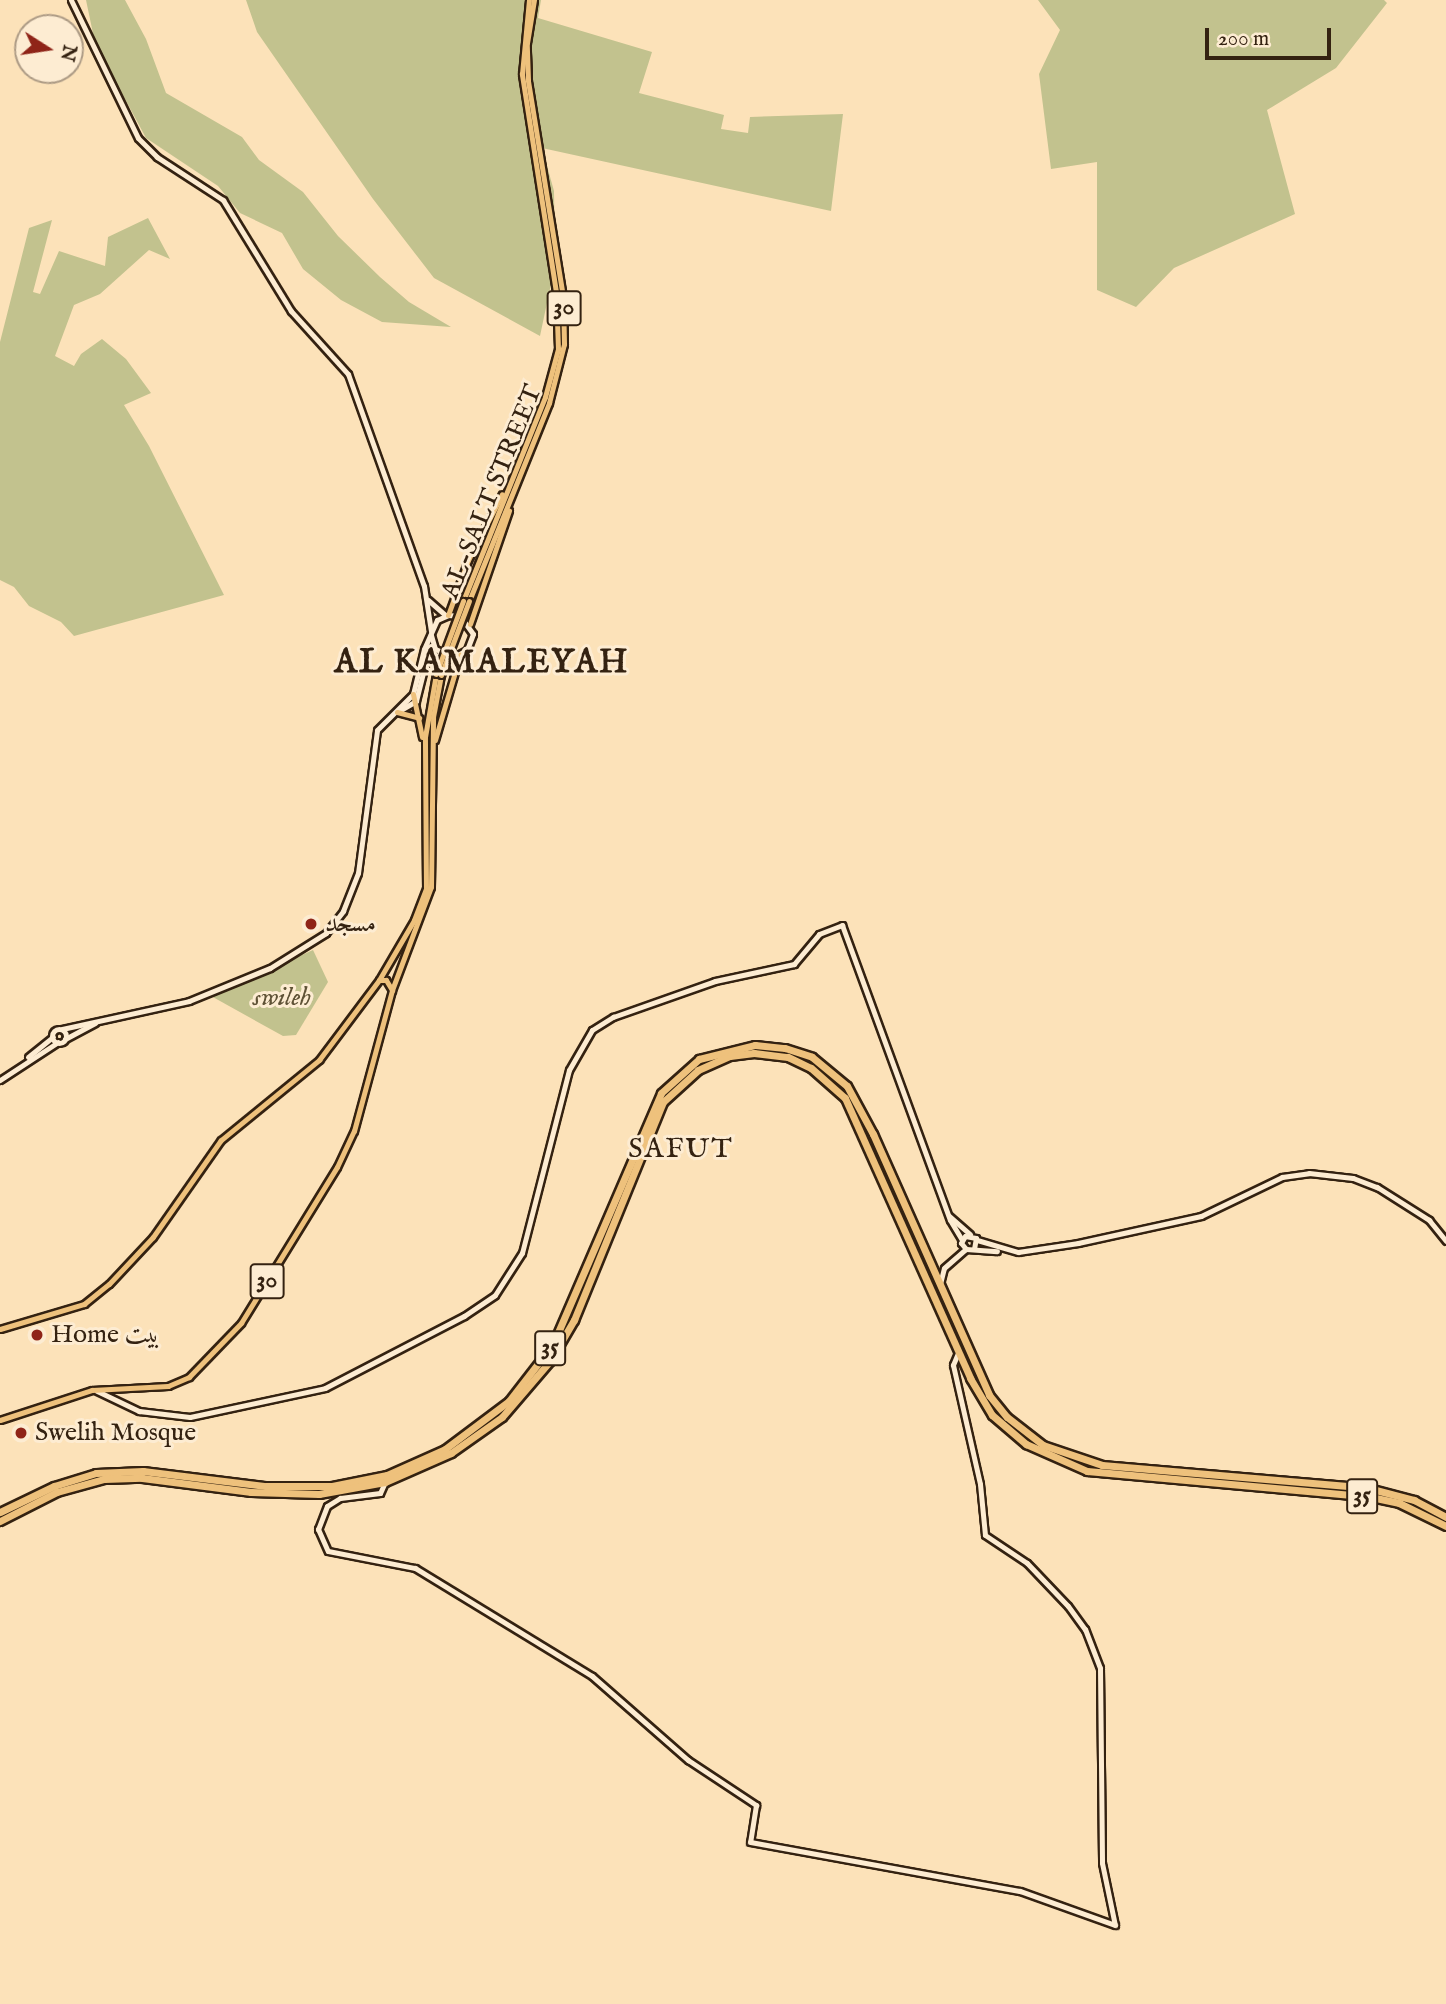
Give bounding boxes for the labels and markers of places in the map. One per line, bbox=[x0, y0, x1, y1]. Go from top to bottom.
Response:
place label: مسجد bbox=[325, 908, 376, 940]
marker: مسجد bbox=[303, 916, 319, 932]
place label: Home بيت bbox=[51, 1319, 160, 1351]
marker: Home بيت bbox=[29, 1327, 45, 1343]
place label: Swelih Mosque bbox=[35, 1417, 196, 1449]
marker: Swelih Mosque bbox=[13, 1425, 29, 1441]

